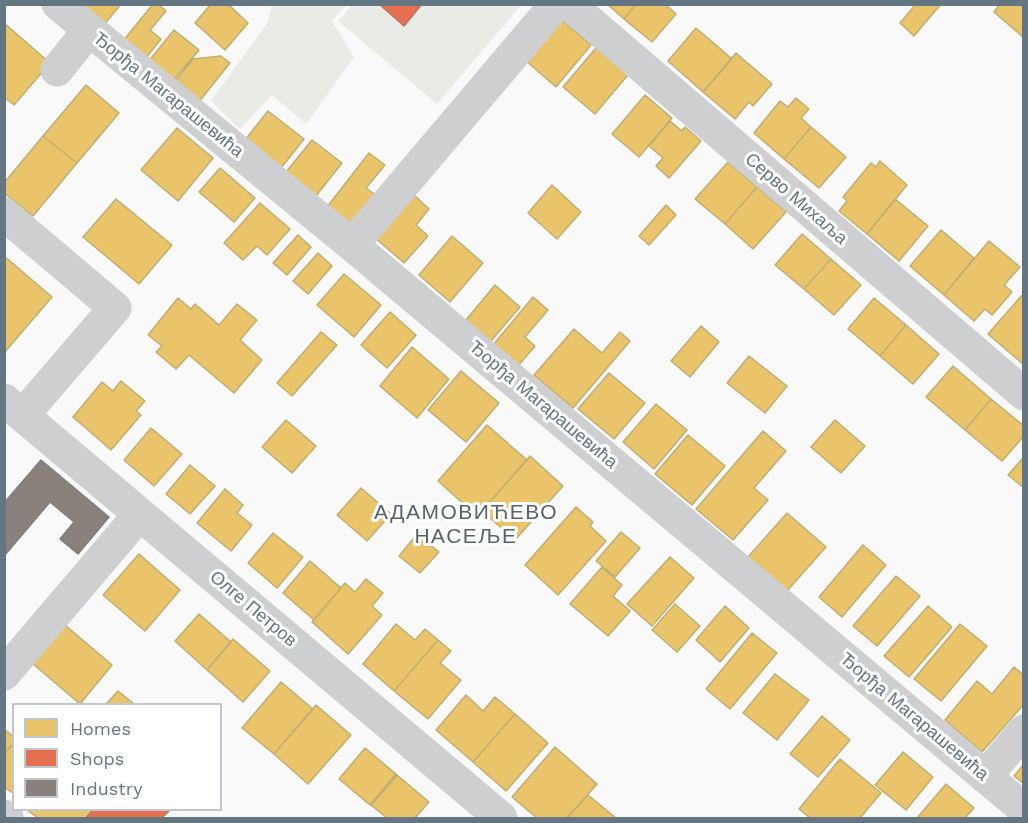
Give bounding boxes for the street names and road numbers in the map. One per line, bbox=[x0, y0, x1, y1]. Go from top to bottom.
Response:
street label: Ђорђа Магарашевића bbox=[88, 28, 248, 162]
street label: Серво Михаља bbox=[740, 149, 852, 249]
street label: Ђорђа Магарашевића bbox=[464, 337, 622, 473]
street label: Олге Петров bbox=[205, 566, 301, 652]
street label: Ђорђа Магарашевића bbox=[835, 649, 993, 785]

